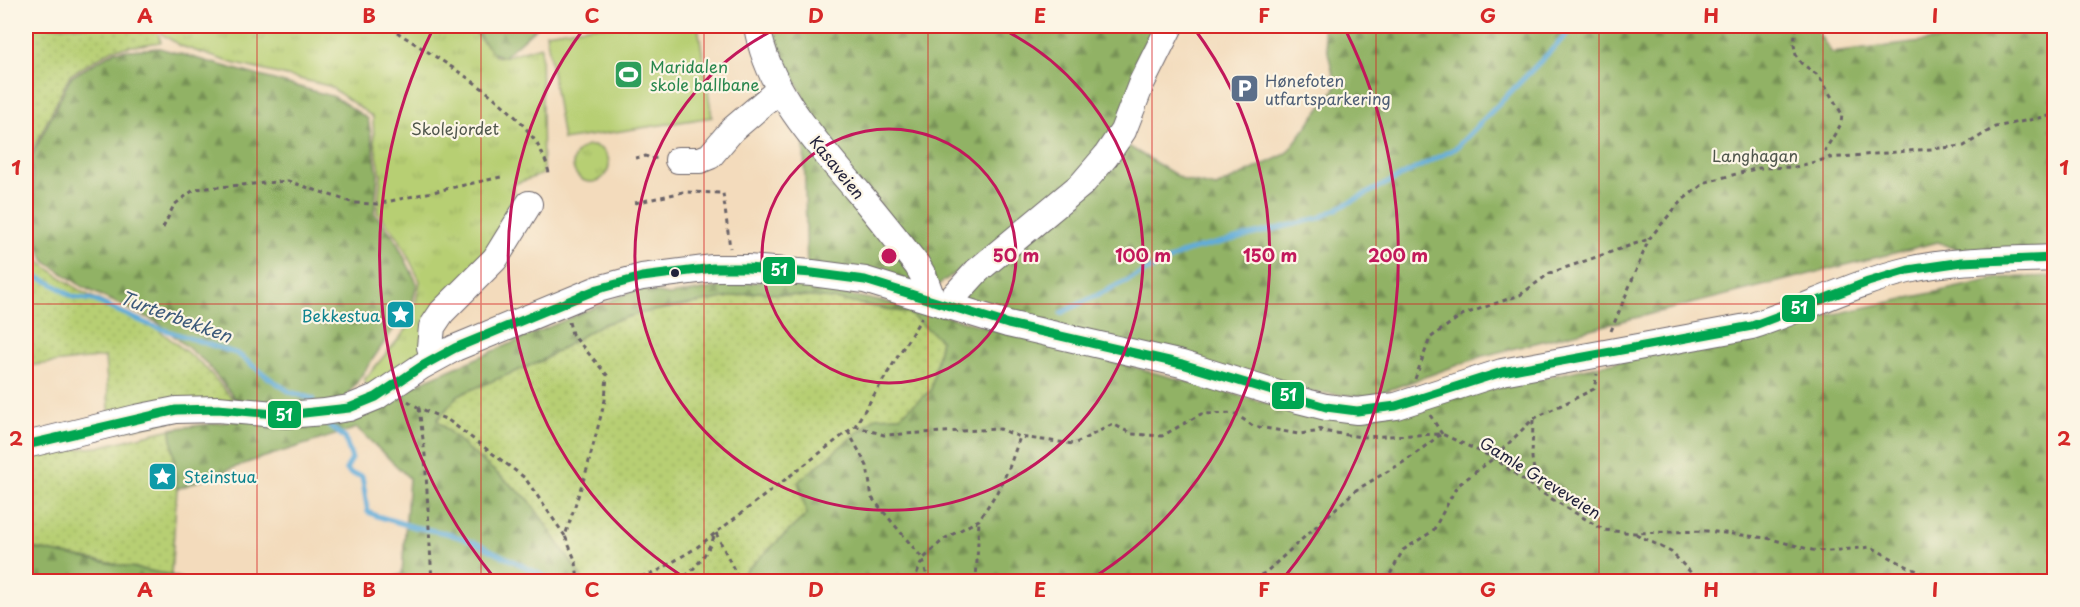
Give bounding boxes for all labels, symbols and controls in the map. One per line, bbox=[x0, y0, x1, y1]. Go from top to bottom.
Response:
text: A bbox=[137, 0, 153, 30]
text: B bbox=[362, 0, 376, 30]
text: C bbox=[584, 0, 600, 30]
text: D bbox=[808, 0, 824, 30]
text: E bbox=[1034, 0, 1046, 30]
text: F bbox=[1258, 0, 1270, 30]
text: G bbox=[1480, 0, 1496, 30]
text: H bbox=[1703, 0, 1719, 30]
text: I bbox=[1932, 0, 1938, 30]
place label: Maridalen skole ballbane bbox=[650, 54, 759, 96]
sports icon: Maridalen skole ballbane bbox=[613, 59, 645, 91]
place label: Hønefoten utfartsparkering bbox=[1265, 68, 1391, 110]
parking icon: Hønefoten utfartsparkering bbox=[1228, 73, 1260, 105]
park label: Skolejordet bbox=[411, 116, 499, 140]
street label: Kasaveien bbox=[805, 130, 871, 204]
park label: Langhagan bbox=[1712, 143, 1798, 167]
text: 1 bbox=[11, 152, 21, 182]
text: 1 bbox=[2059, 152, 2069, 182]
text: 50 m bbox=[993, 241, 1039, 268]
text: 100 m bbox=[1115, 241, 1171, 268]
text: 150 m bbox=[1243, 241, 1297, 268]
text: 200 m bbox=[1368, 241, 1428, 268]
centre of rings bbox=[879, 246, 899, 266]
line badge: 51 bbox=[762, 256, 796, 285]
text: 51 bbox=[770, 257, 788, 281]
unlabelled marker bbox=[669, 267, 681, 279]
water label: Turterbekken bbox=[116, 283, 237, 349]
line badge: 51 bbox=[1781, 294, 1816, 323]
text: 51 bbox=[1790, 295, 1808, 319]
place icon: Bekkestua bbox=[385, 299, 417, 331]
place label: Bekkestua bbox=[302, 303, 380, 327]
line badge: 51 bbox=[1271, 381, 1305, 410]
text: 51 bbox=[1279, 382, 1297, 406]
line badge: 51 bbox=[267, 400, 302, 429]
text: 51 bbox=[275, 402, 293, 426]
text: 2 bbox=[9, 423, 23, 453]
text: 2 bbox=[2057, 423, 2071, 453]
street label: Gamle Greveveien bbox=[1476, 430, 1606, 524]
place icon: Steinstua bbox=[147, 460, 179, 492]
place label: Steinstua bbox=[184, 464, 256, 488]
text: A bbox=[137, 574, 153, 604]
text: B bbox=[362, 574, 376, 604]
text: C bbox=[584, 574, 600, 604]
text: D bbox=[808, 574, 824, 604]
text: E bbox=[1034, 574, 1046, 604]
text: F bbox=[1258, 574, 1270, 604]
text: G bbox=[1480, 574, 1496, 604]
text: H bbox=[1703, 574, 1719, 604]
text: I bbox=[1932, 574, 1938, 604]

